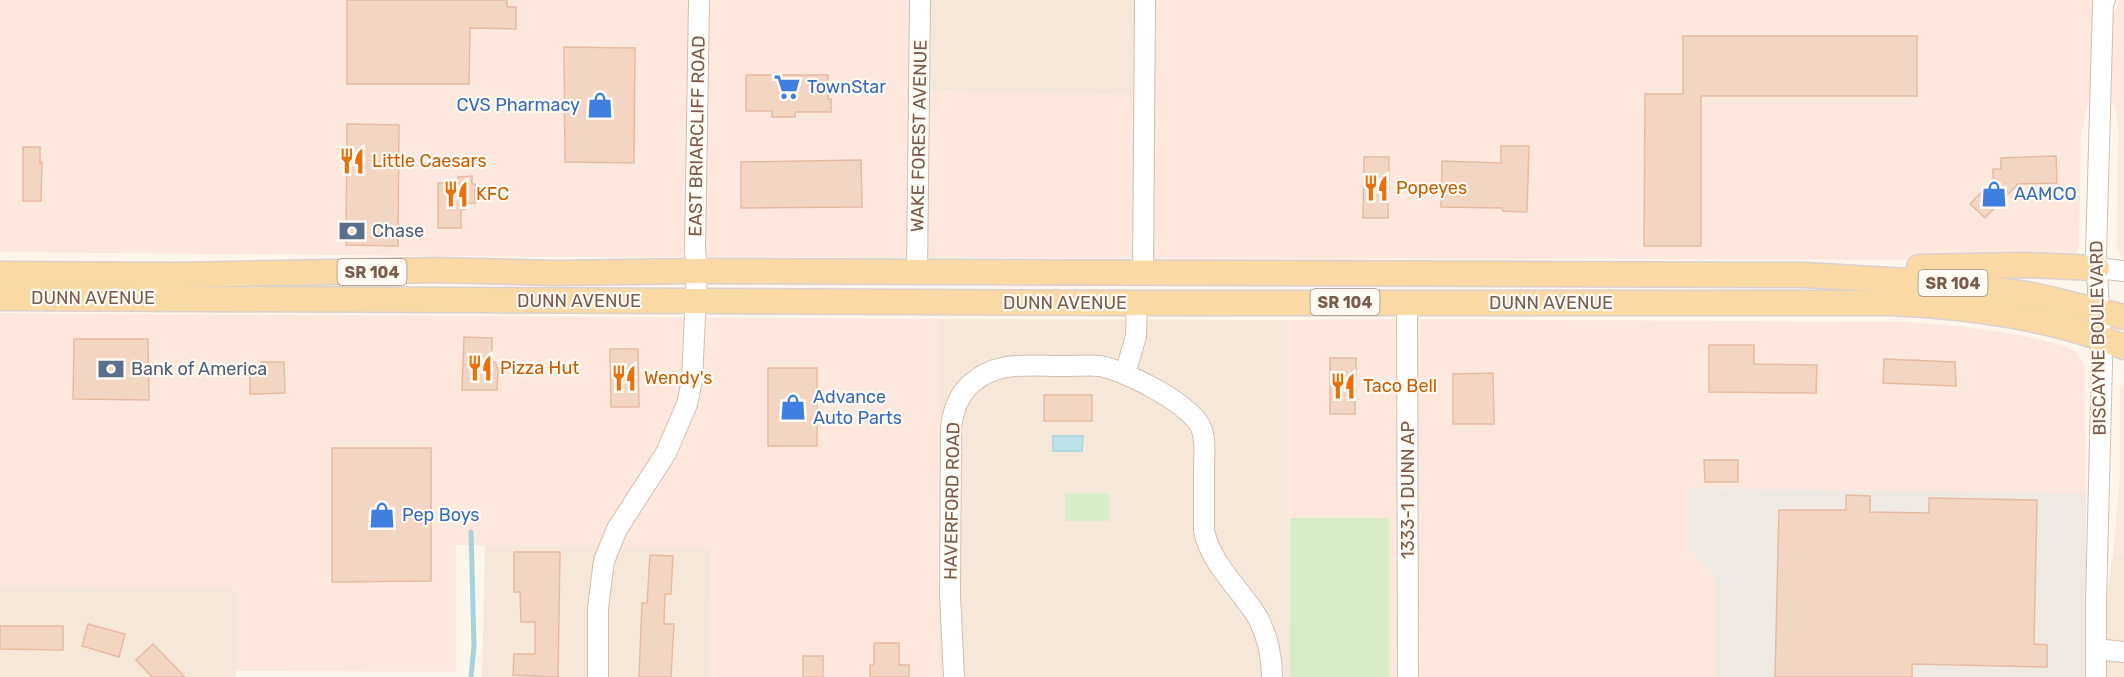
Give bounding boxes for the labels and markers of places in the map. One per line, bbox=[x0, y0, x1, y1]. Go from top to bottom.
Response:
supermarket icon: TownStar bbox=[772, 72, 802, 102]
place label: TownStar bbox=[807, 76, 886, 98]
shop icon: CVS Pharmacy bbox=[585, 90, 615, 120]
place label: CVS Pharmacy bbox=[456, 94, 580, 116]
restaurant icon: Little Caesars bbox=[337, 146, 367, 176]
place label: Little Caesars bbox=[372, 150, 487, 172]
restaurant icon: Popeyes bbox=[1361, 173, 1391, 203]
place label: Popeyes bbox=[1396, 177, 1467, 199]
restaurant icon: KFC bbox=[441, 179, 471, 209]
shop icon: AAMCO bbox=[1979, 179, 2009, 209]
place label: KFC bbox=[476, 183, 509, 205]
place label: AAMCO bbox=[2014, 183, 2077, 205]
bank icon: Chase bbox=[337, 216, 367, 246]
place label: Chase bbox=[372, 220, 424, 242]
restaurant icon: Pizza Hut bbox=[465, 353, 495, 383]
bank icon: Bank of America bbox=[96, 354, 126, 384]
place label: Pizza Hut bbox=[500, 357, 579, 379]
place label: Bank of America bbox=[131, 358, 267, 380]
restaurant icon: Wendy's bbox=[609, 363, 639, 393]
place label: Wendy's bbox=[644, 367, 712, 389]
restaurant icon: Taco Bell bbox=[1328, 371, 1358, 401]
place label: Taco Bell bbox=[1363, 375, 1437, 397]
place label: Advance Auto Parts bbox=[813, 386, 902, 429]
shop icon: Advance Auto Parts bbox=[778, 392, 808, 422]
shop icon: Pep Boys bbox=[367, 500, 397, 530]
place label: Pep Boys bbox=[402, 504, 479, 526]

